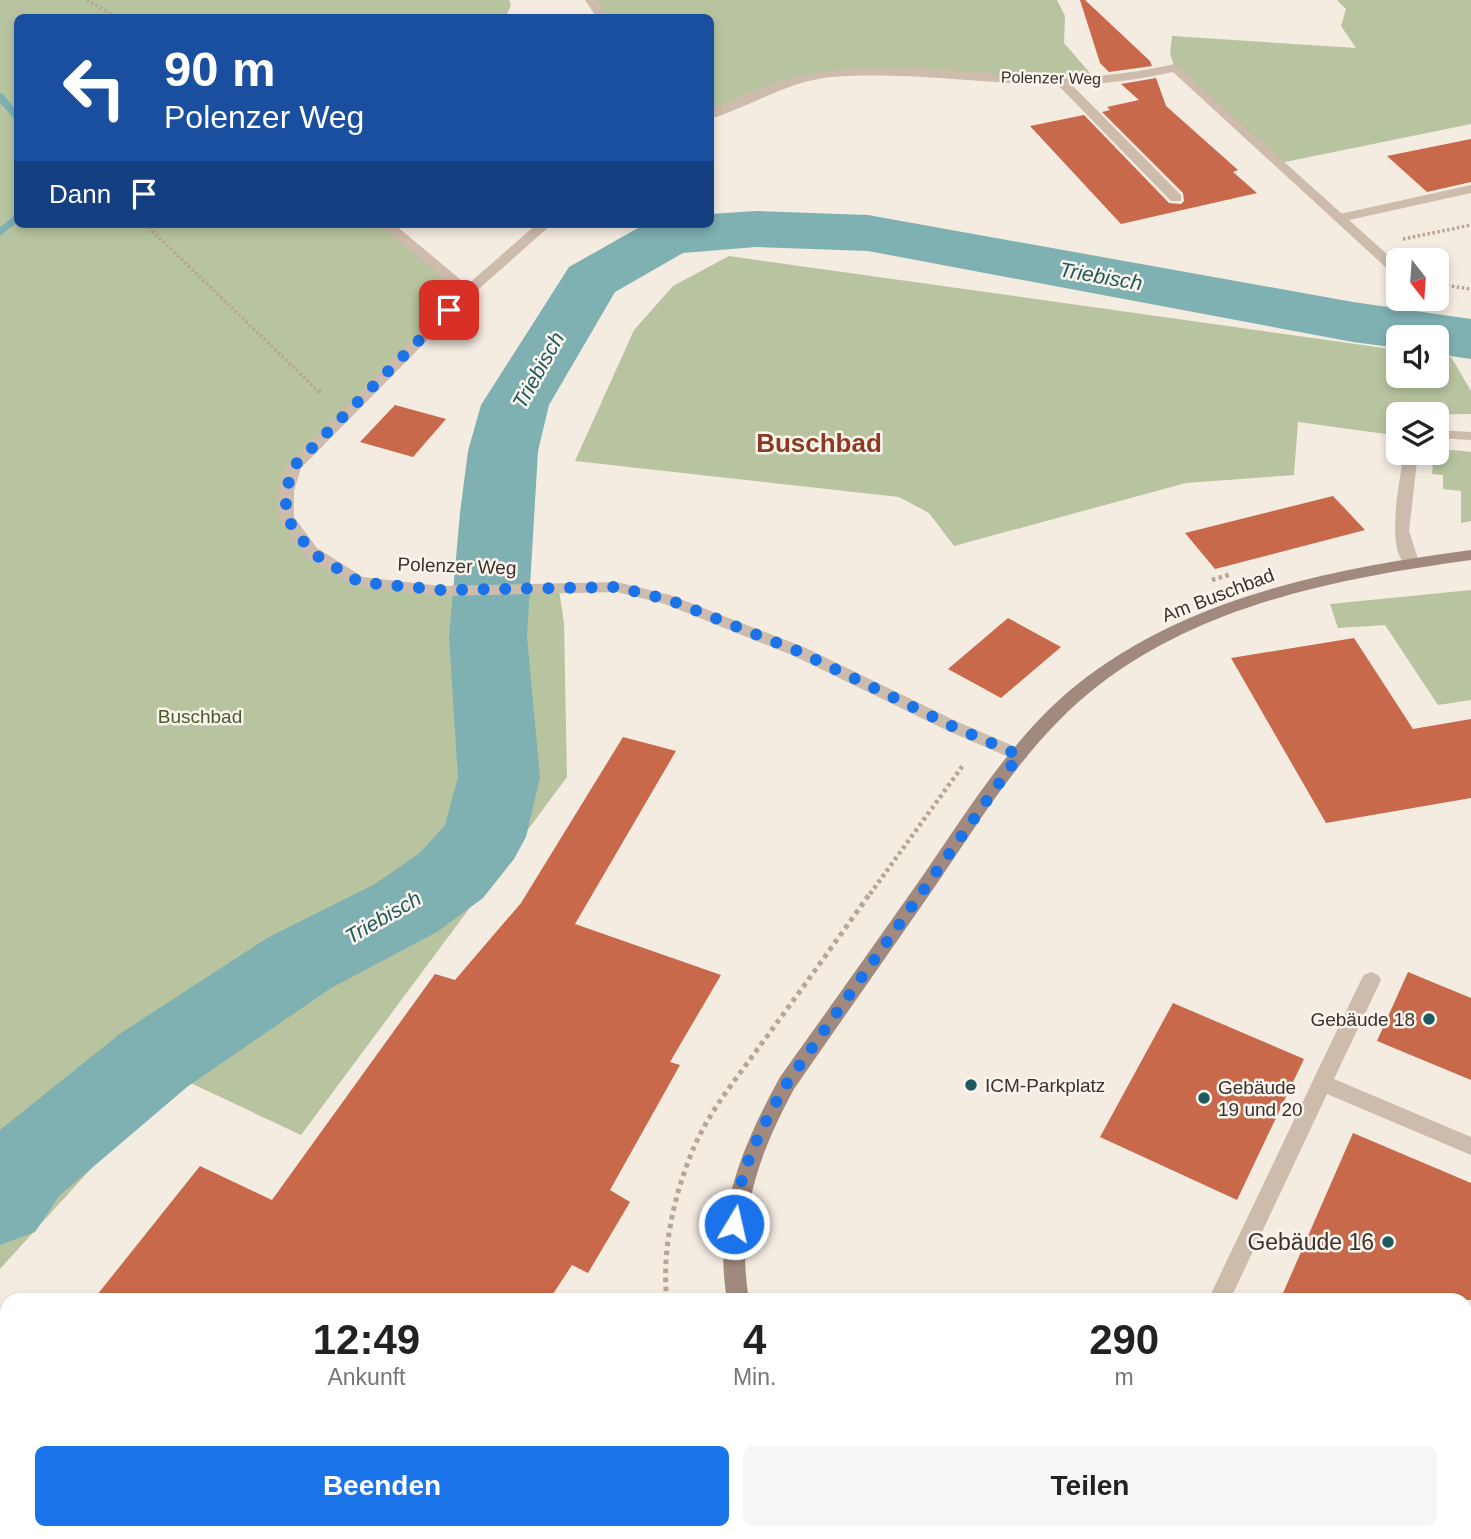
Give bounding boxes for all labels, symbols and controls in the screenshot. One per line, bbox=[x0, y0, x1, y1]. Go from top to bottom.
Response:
icon: left bbox=[49, 42, 140, 133]
text: 90 m bbox=[164, 42, 276, 96]
street label: Polenzer Weg bbox=[1001, 69, 1101, 87]
text: Polenzer Weg bbox=[164, 99, 364, 135]
icon: arrive bbox=[125, 175, 163, 213]
text: Dann bbox=[49, 179, 111, 209]
north arrow bbox=[1386, 248, 1449, 312]
map controls bbox=[1386, 248, 1449, 465]
water label: Triebisch bbox=[1058, 257, 1144, 295]
pin bbox=[419, 280, 479, 340]
icon: arrive bbox=[430, 291, 468, 329]
button: sound bbox=[1386, 325, 1449, 388]
water label: Triebisch bbox=[508, 328, 568, 412]
button: layers bbox=[1386, 402, 1449, 465]
district label: Buschbad bbox=[756, 428, 882, 458]
street label: Polenzer Weg bbox=[397, 553, 517, 579]
street label: Am Buschbad bbox=[1159, 564, 1277, 626]
park label: Buschbad bbox=[158, 706, 242, 727]
water label: Triebisch bbox=[341, 886, 425, 948]
place label: Gebäude 18 bbox=[1310, 1009, 1415, 1030]
marker: Gebäude 18 bbox=[1421, 1011, 1437, 1027]
place label: ICM-Parkplatz bbox=[985, 1075, 1105, 1096]
marker: ICM-Parkplatz bbox=[963, 1077, 979, 1093]
place label: Gebäude 19 und 20 bbox=[1218, 1077, 1303, 1120]
marker: Gebäude 19 und 20 bbox=[1196, 1090, 1212, 1106]
position arrow bbox=[697, 1187, 771, 1261]
place label: Gebäude 16 bbox=[1247, 1229, 1374, 1255]
marker: Gebäude 16 bbox=[1380, 1234, 1396, 1250]
text: 12:49 bbox=[313, 1316, 420, 1363]
text: 4 bbox=[743, 1316, 766, 1363]
text: 290 bbox=[1089, 1316, 1159, 1363]
text: Ankunft bbox=[327, 1364, 405, 1390]
text: Min. bbox=[733, 1364, 776, 1390]
text: m bbox=[1115, 1364, 1134, 1390]
button: Beenden bbox=[35, 1446, 729, 1526]
button: Teilen bbox=[743, 1446, 1437, 1526]

